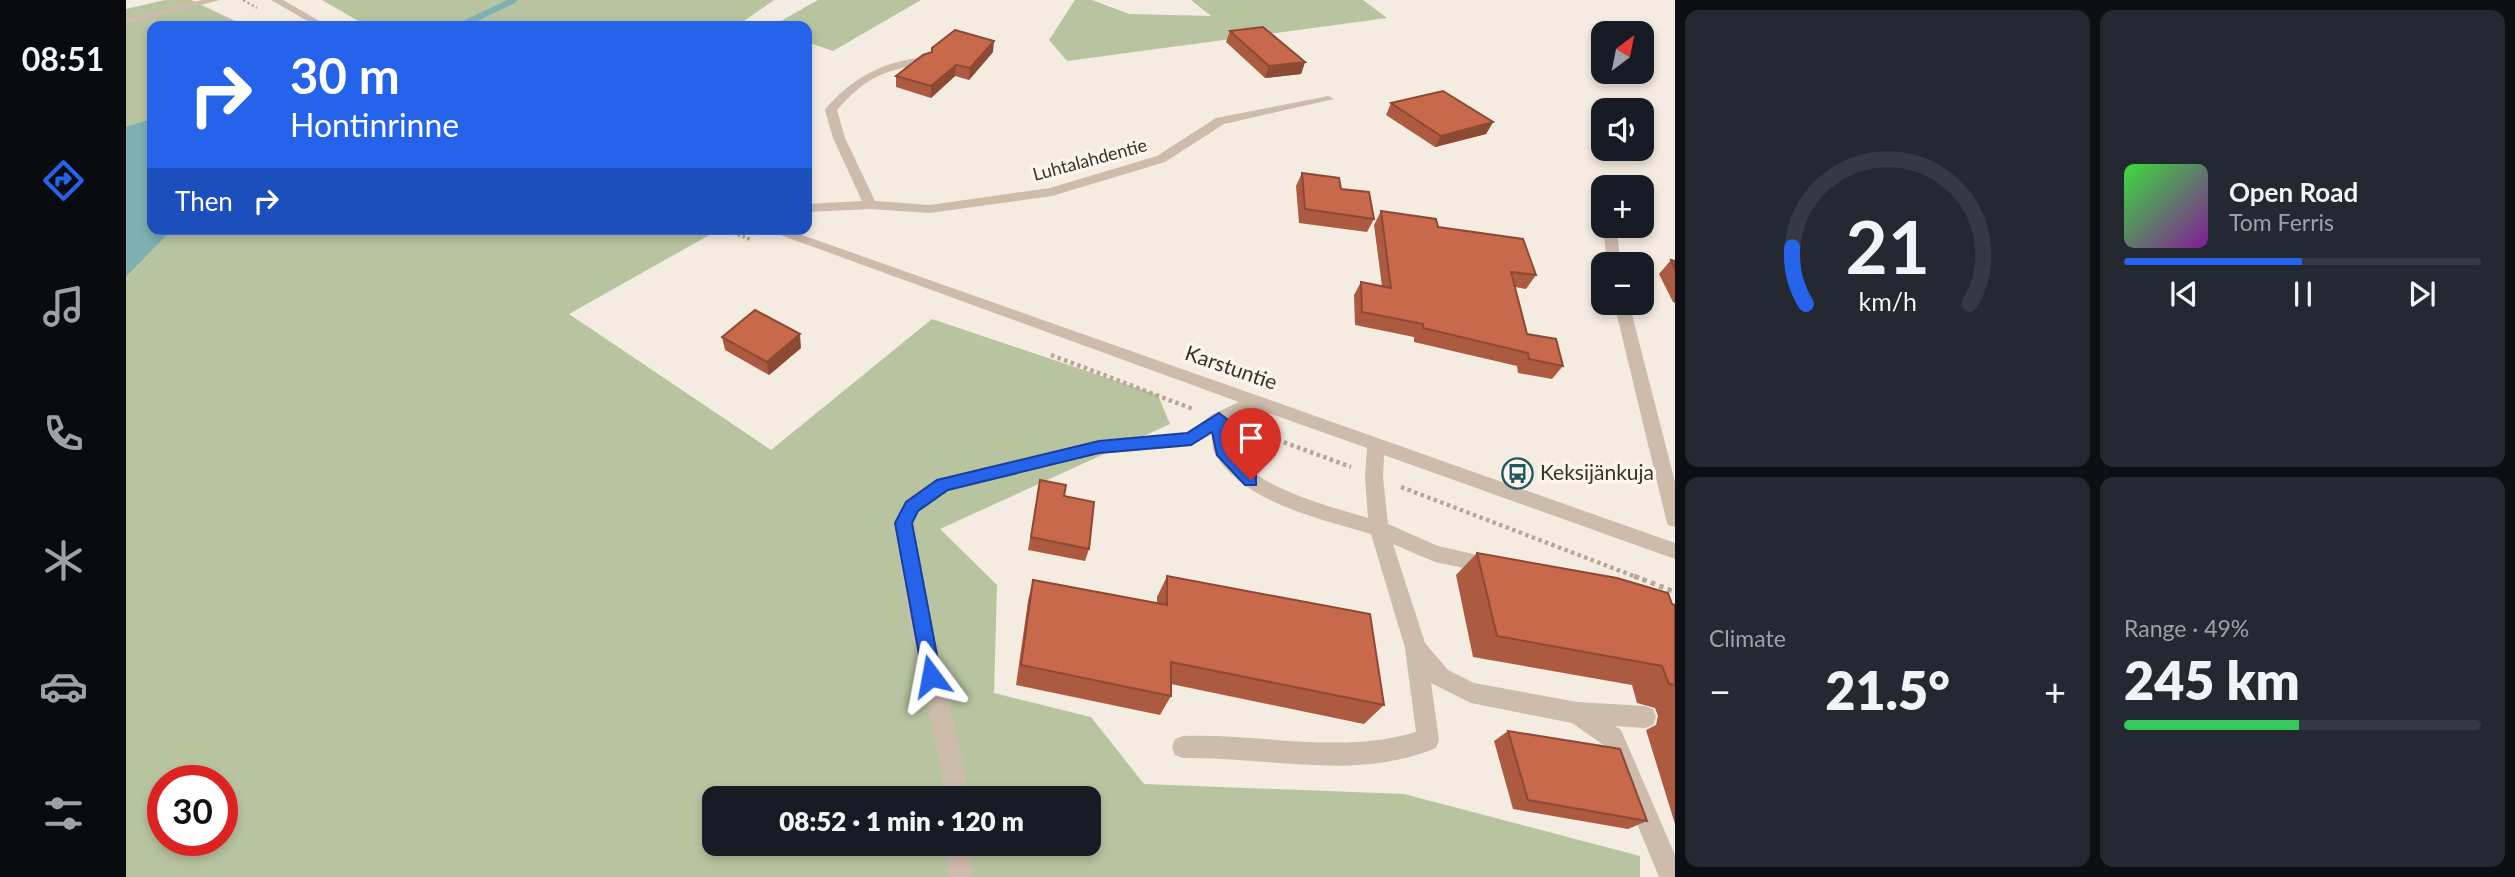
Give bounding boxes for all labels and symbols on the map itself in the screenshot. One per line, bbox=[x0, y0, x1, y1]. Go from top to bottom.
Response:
north arrow bbox=[1591, 21, 1654, 84]
street label: Luhtalahdentie bbox=[1030, 133, 1149, 185]
street label: Karstuntie bbox=[1182, 339, 1281, 394]
pin bbox=[1221, 408, 1281, 480]
bus stop icon: Keksijänkuja bbox=[1500, 456, 1534, 490]
place label: Keksijänkuja bbox=[1540, 459, 1654, 484]
position arrow bbox=[894, 639, 968, 713]
speed limit sign: 30 bbox=[147, 765, 238, 856]

